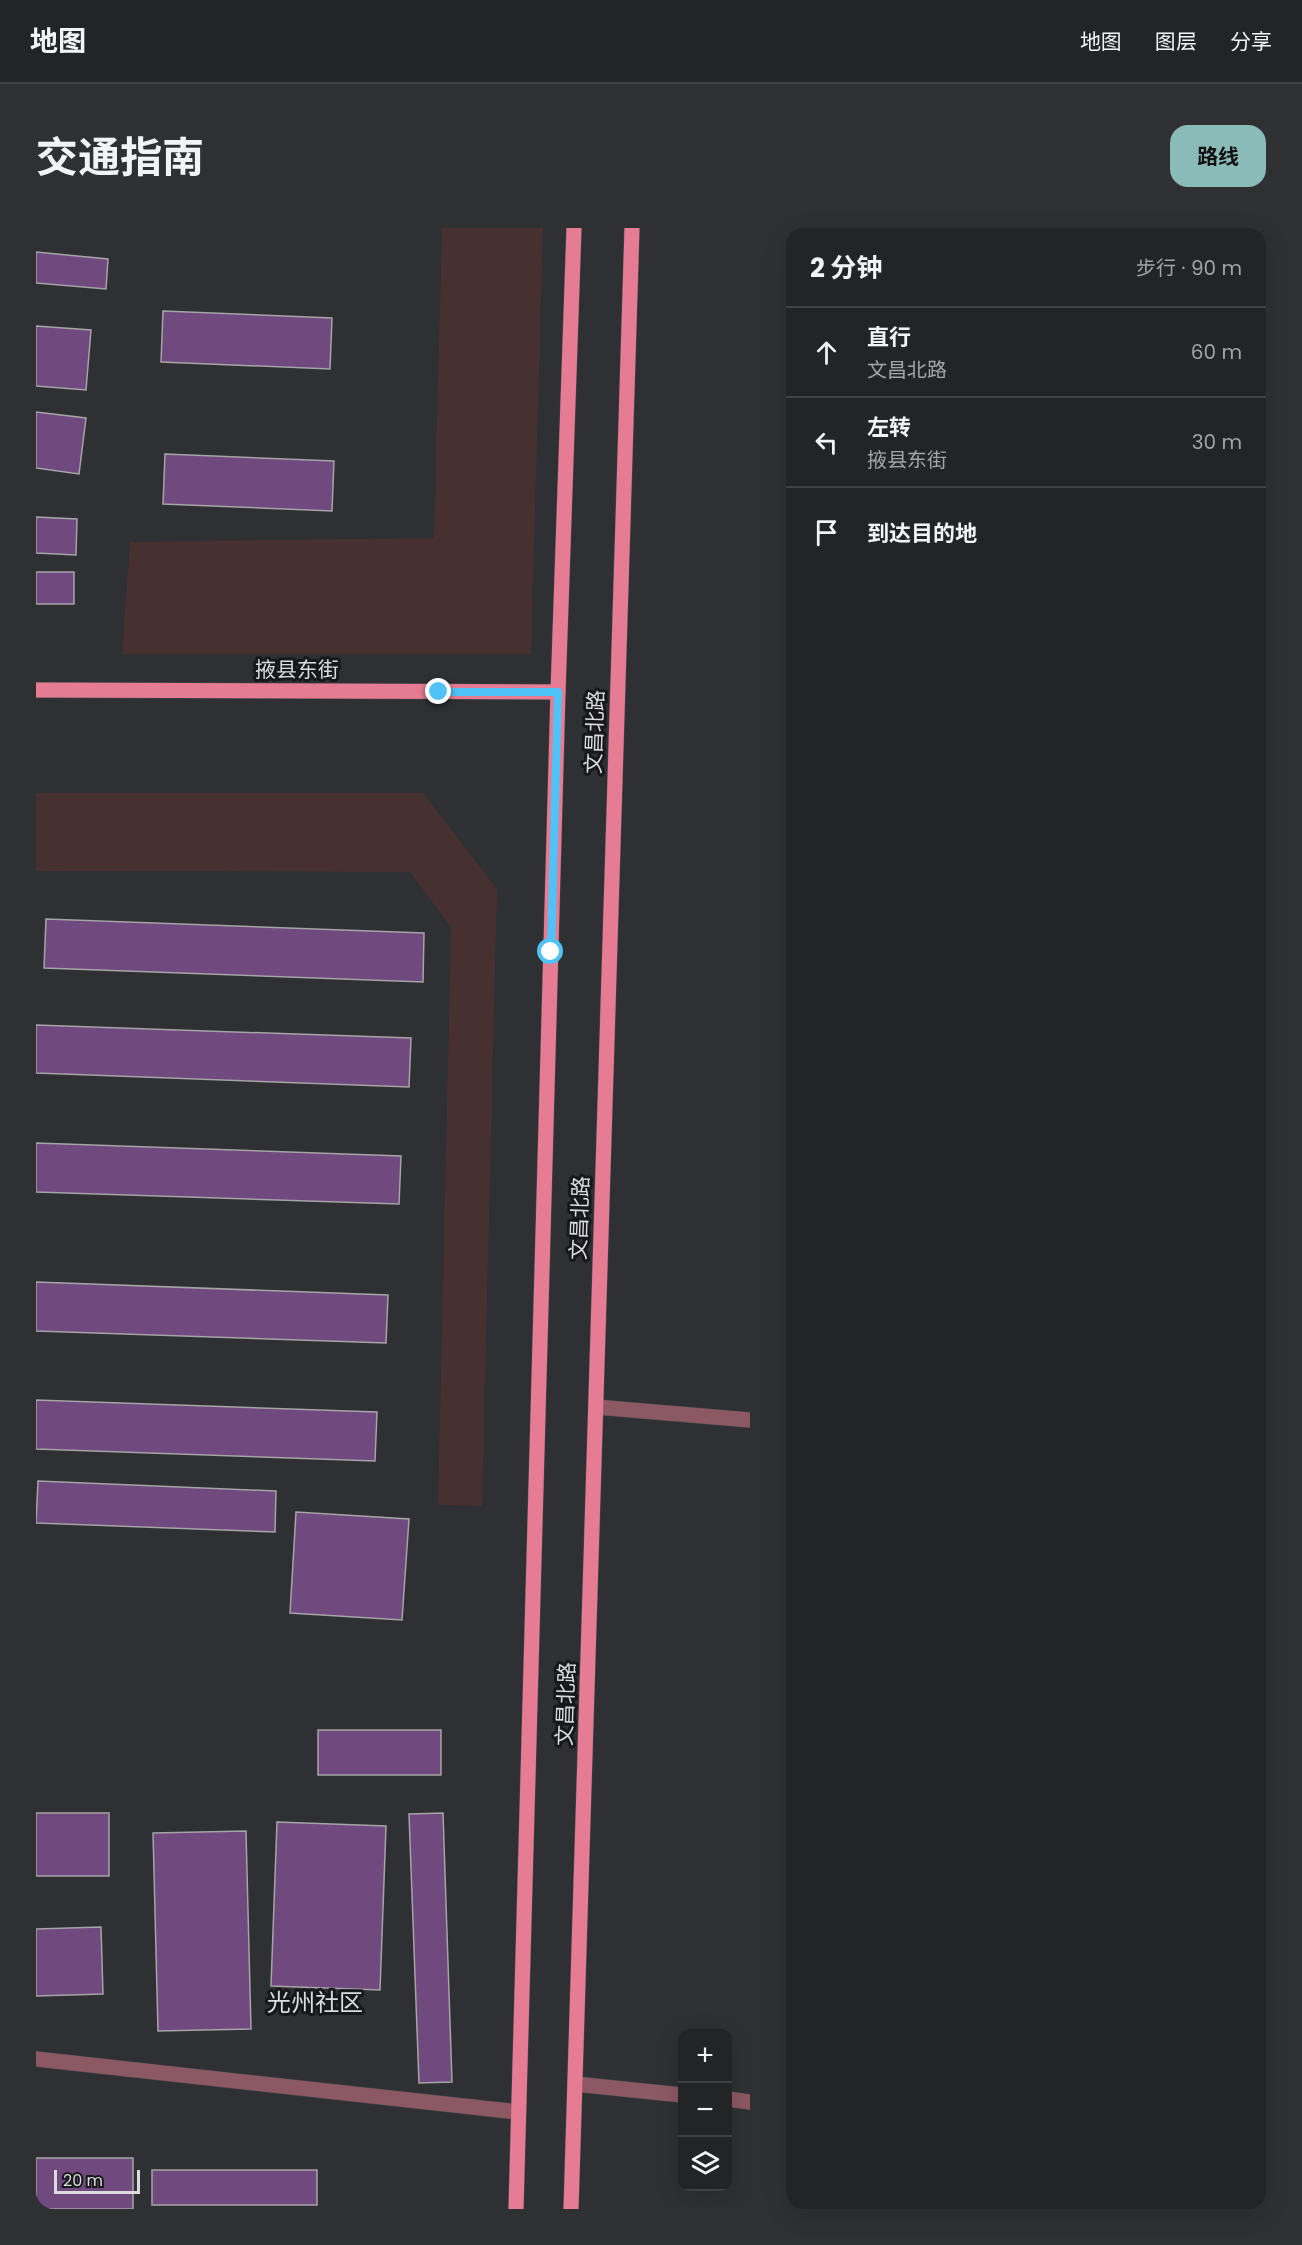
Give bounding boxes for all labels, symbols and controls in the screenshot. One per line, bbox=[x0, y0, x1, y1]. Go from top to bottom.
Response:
text: 地图 bbox=[30, 22, 86, 61]
text: 地图 bbox=[1080, 27, 1122, 56]
text: 图层 bbox=[1155, 27, 1197, 56]
text: 分享 bbox=[1230, 27, 1272, 56]
button: 路线 bbox=[1170, 125, 1266, 187]
text: 交通指南 bbox=[36, 128, 204, 187]
text: 2 分钟 bbox=[810, 250, 882, 286]
text: 步行 · 90 m bbox=[1136, 254, 1242, 282]
text: 直行 bbox=[867, 322, 911, 353]
icon: ahead bbox=[810, 336, 843, 369]
text: 60 m bbox=[1191, 338, 1242, 366]
text: 文昌北路 bbox=[867, 356, 947, 384]
text: 左转 bbox=[867, 412, 911, 443]
icon: left bbox=[810, 426, 843, 459]
text: 30 m bbox=[1192, 428, 1242, 456]
text: 掖县东街 bbox=[867, 446, 947, 474]
icon: arrive bbox=[810, 516, 843, 549]
text: 到达目的地 bbox=[867, 518, 977, 549]
street label: 掖县东街 bbox=[255, 655, 339, 684]
route end bbox=[425, 678, 451, 704]
street label: 文昌北路 bbox=[579, 690, 610, 774]
route start bbox=[537, 938, 563, 964]
street label: 文昌北路 bbox=[564, 1176, 595, 1260]
street label: 文昌北路 bbox=[550, 1662, 581, 1746]
district label: 光州社区 bbox=[267, 1986, 363, 2019]
map controls bbox=[678, 2029, 732, 2191]
button: + bbox=[678, 2029, 732, 2083]
button: − bbox=[678, 2083, 732, 2137]
button: layers bbox=[678, 2137, 732, 2191]
scale bar bbox=[54, 2167, 140, 2194]
text: 20 m bbox=[63, 2169, 103, 2192]

